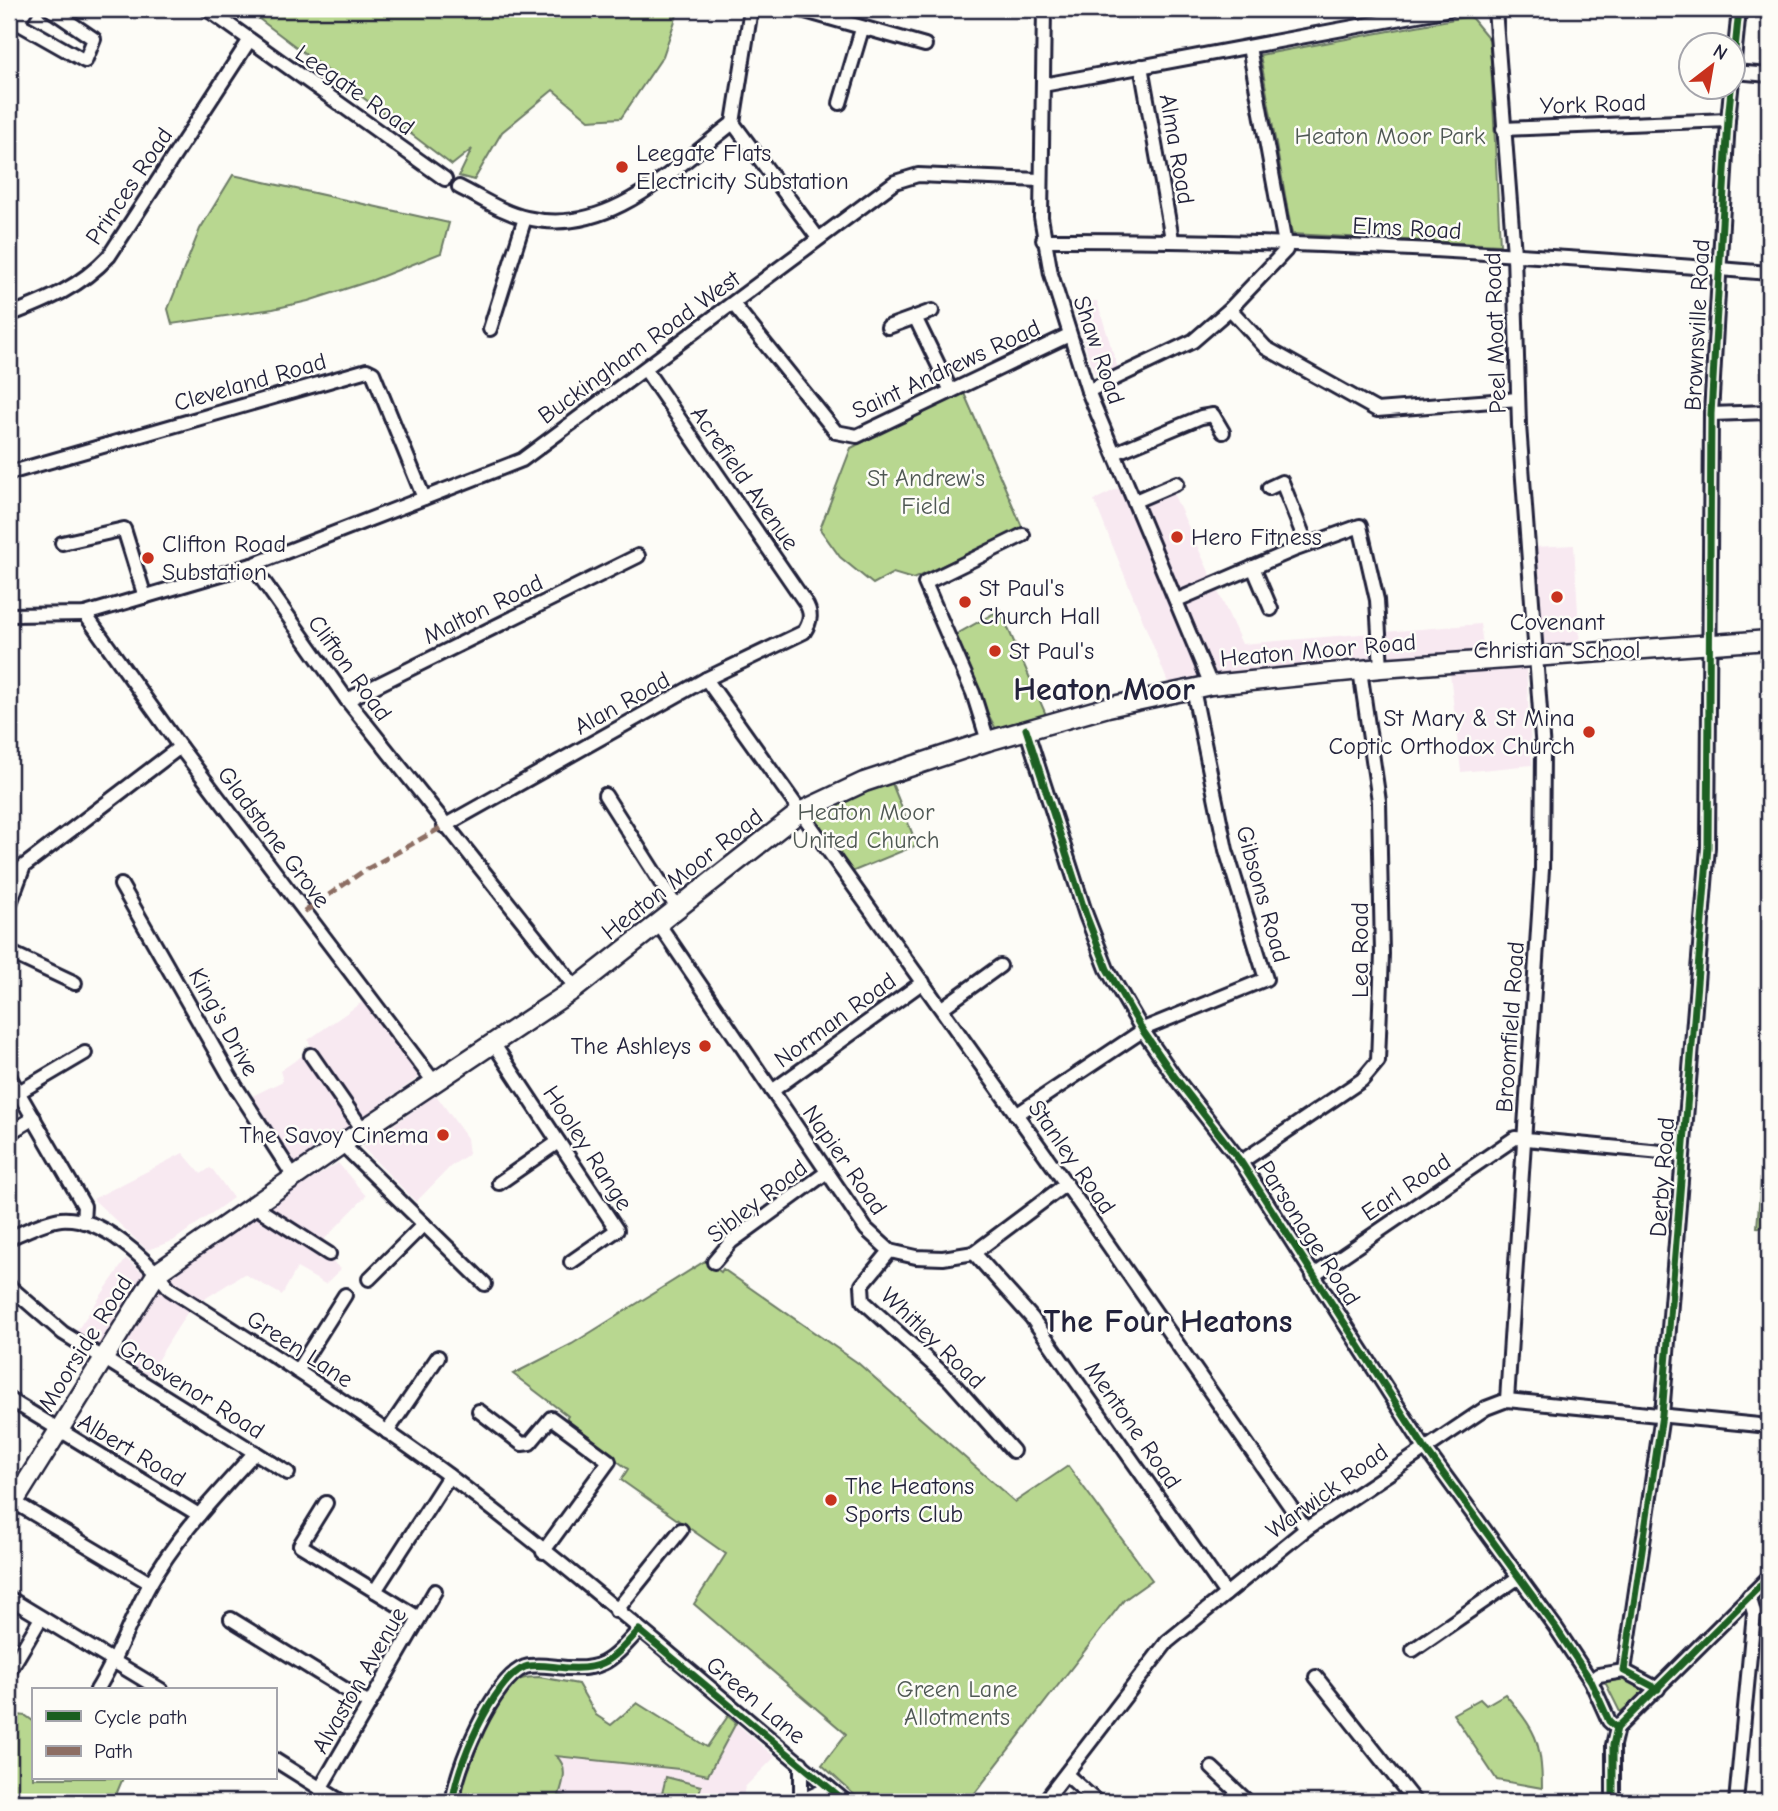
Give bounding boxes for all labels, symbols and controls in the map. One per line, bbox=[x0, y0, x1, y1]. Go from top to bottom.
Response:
north arrow bbox=[1676, 32, 1746, 102]
street label: Leegate Road bbox=[290, 39, 420, 141]
text: N bbox=[1709, 40, 1731, 65]
street label: York Road bbox=[1539, 88, 1647, 120]
street label: Alma Road bbox=[1154, 92, 1200, 206]
street label: Princes Road bbox=[80, 122, 178, 250]
park label: Heaton Moor Park bbox=[1295, 122, 1486, 150]
place label: Leegate Flats Electricity Substation bbox=[636, 139, 849, 195]
marker: Leegate Flats Electricity Substation bbox=[614, 159, 630, 175]
street label: Elms Road bbox=[1352, 211, 1462, 245]
street label: Brownsville Road bbox=[1679, 238, 1715, 412]
street label: Peel Moat Road bbox=[1478, 252, 1512, 414]
street label: Buckingham Road West bbox=[533, 264, 746, 430]
street label: Shaw Road bbox=[1067, 292, 1131, 408]
street label: Saint Andrews Road bbox=[847, 313, 1045, 425]
street label: Cleveland Road bbox=[171, 347, 329, 417]
street label: Acrefield Avenue bbox=[685, 400, 805, 556]
park label: St Andrew's Field bbox=[867, 464, 985, 520]
place label: Hero Fitness bbox=[1191, 523, 1322, 551]
marker: Hero Fitness bbox=[1169, 529, 1185, 545]
place label: Clifton Road Substation bbox=[162, 530, 286, 586]
marker: Clifton Road Substation bbox=[140, 550, 156, 566]
street label: Malton Road bbox=[419, 568, 547, 650]
place label: St Paul's Church Hall bbox=[979, 574, 1100, 630]
marker: Covenant Christian School bbox=[1549, 589, 1565, 605]
marker: St Paul's Church Hall bbox=[957, 594, 973, 610]
place label: Covenant Christian School bbox=[1474, 608, 1640, 664]
street label: Clifton Road bbox=[302, 610, 398, 726]
street label: Heaton Moor Road bbox=[1219, 627, 1417, 673]
place label: St Paul's bbox=[1009, 637, 1094, 665]
marker: St Paul's bbox=[987, 643, 1003, 659]
street label: Alan Road bbox=[569, 665, 675, 741]
district label: Heaton Moor bbox=[1013, 671, 1195, 708]
place label: St Mary & St Mina Coptic Orthodox Church bbox=[1328, 704, 1575, 760]
marker: St Mary & St Mina Coptic Orthodox Church bbox=[1581, 724, 1597, 740]
street label: Gladstone Grove bbox=[212, 761, 336, 913]
park label: Heaton Moor United Church bbox=[792, 798, 940, 854]
street label: Heaton Moor Road bbox=[596, 802, 768, 946]
street label: Gibsons Road bbox=[1230, 822, 1296, 966]
street label: Lea Road bbox=[1346, 902, 1374, 998]
street label: Broomfield Road bbox=[1490, 941, 1530, 1113]
street label: King's Drive bbox=[183, 963, 265, 1081]
street label: Norman Road bbox=[769, 967, 901, 1073]
place label: The Ashleys bbox=[571, 1032, 691, 1060]
marker: The Ashleys bbox=[697, 1038, 713, 1054]
street label: Hooley Range bbox=[537, 1080, 639, 1216]
street label: Stanley Road bbox=[1022, 1095, 1122, 1219]
street label: Napier Road bbox=[797, 1100, 893, 1220]
street label: Derby Road bbox=[1644, 1116, 1680, 1238]
place label: The Savoy Cinema bbox=[239, 1121, 429, 1149]
marker: The Savoy Cinema bbox=[435, 1127, 451, 1143]
street label: Earl Road bbox=[1356, 1147, 1456, 1227]
street label: Sibley Road bbox=[701, 1153, 813, 1249]
street label: Parsonage Road bbox=[1252, 1155, 1366, 1311]
street label: Moorside Road bbox=[32, 1270, 138, 1416]
street label: Whitley Road bbox=[875, 1281, 991, 1395]
district label: The Four Heatons bbox=[1044, 1303, 1292, 1340]
street label: Green Lane bbox=[242, 1304, 358, 1394]
street label: Grosvenor Road bbox=[114, 1333, 270, 1445]
street label: Mentone Road bbox=[1079, 1356, 1187, 1494]
street label: Albert Road bbox=[73, 1407, 191, 1493]
street label: Warwick Road bbox=[1261, 1437, 1393, 1545]
place label: The Heatons Sports Club bbox=[845, 1472, 974, 1528]
marker: The Heatons Sports Club bbox=[823, 1492, 839, 1508]
street label: Alvaston Avenue bbox=[306, 1602, 412, 1758]
street label: Green Lane bbox=[701, 1650, 811, 1750]
park label: Green Lane Allotments bbox=[897, 1675, 1017, 1731]
legend bbox=[32, 1688, 276, 1780]
text: Cycle path bbox=[94, 1705, 187, 1729]
text: Path bbox=[94, 1739, 133, 1763]

